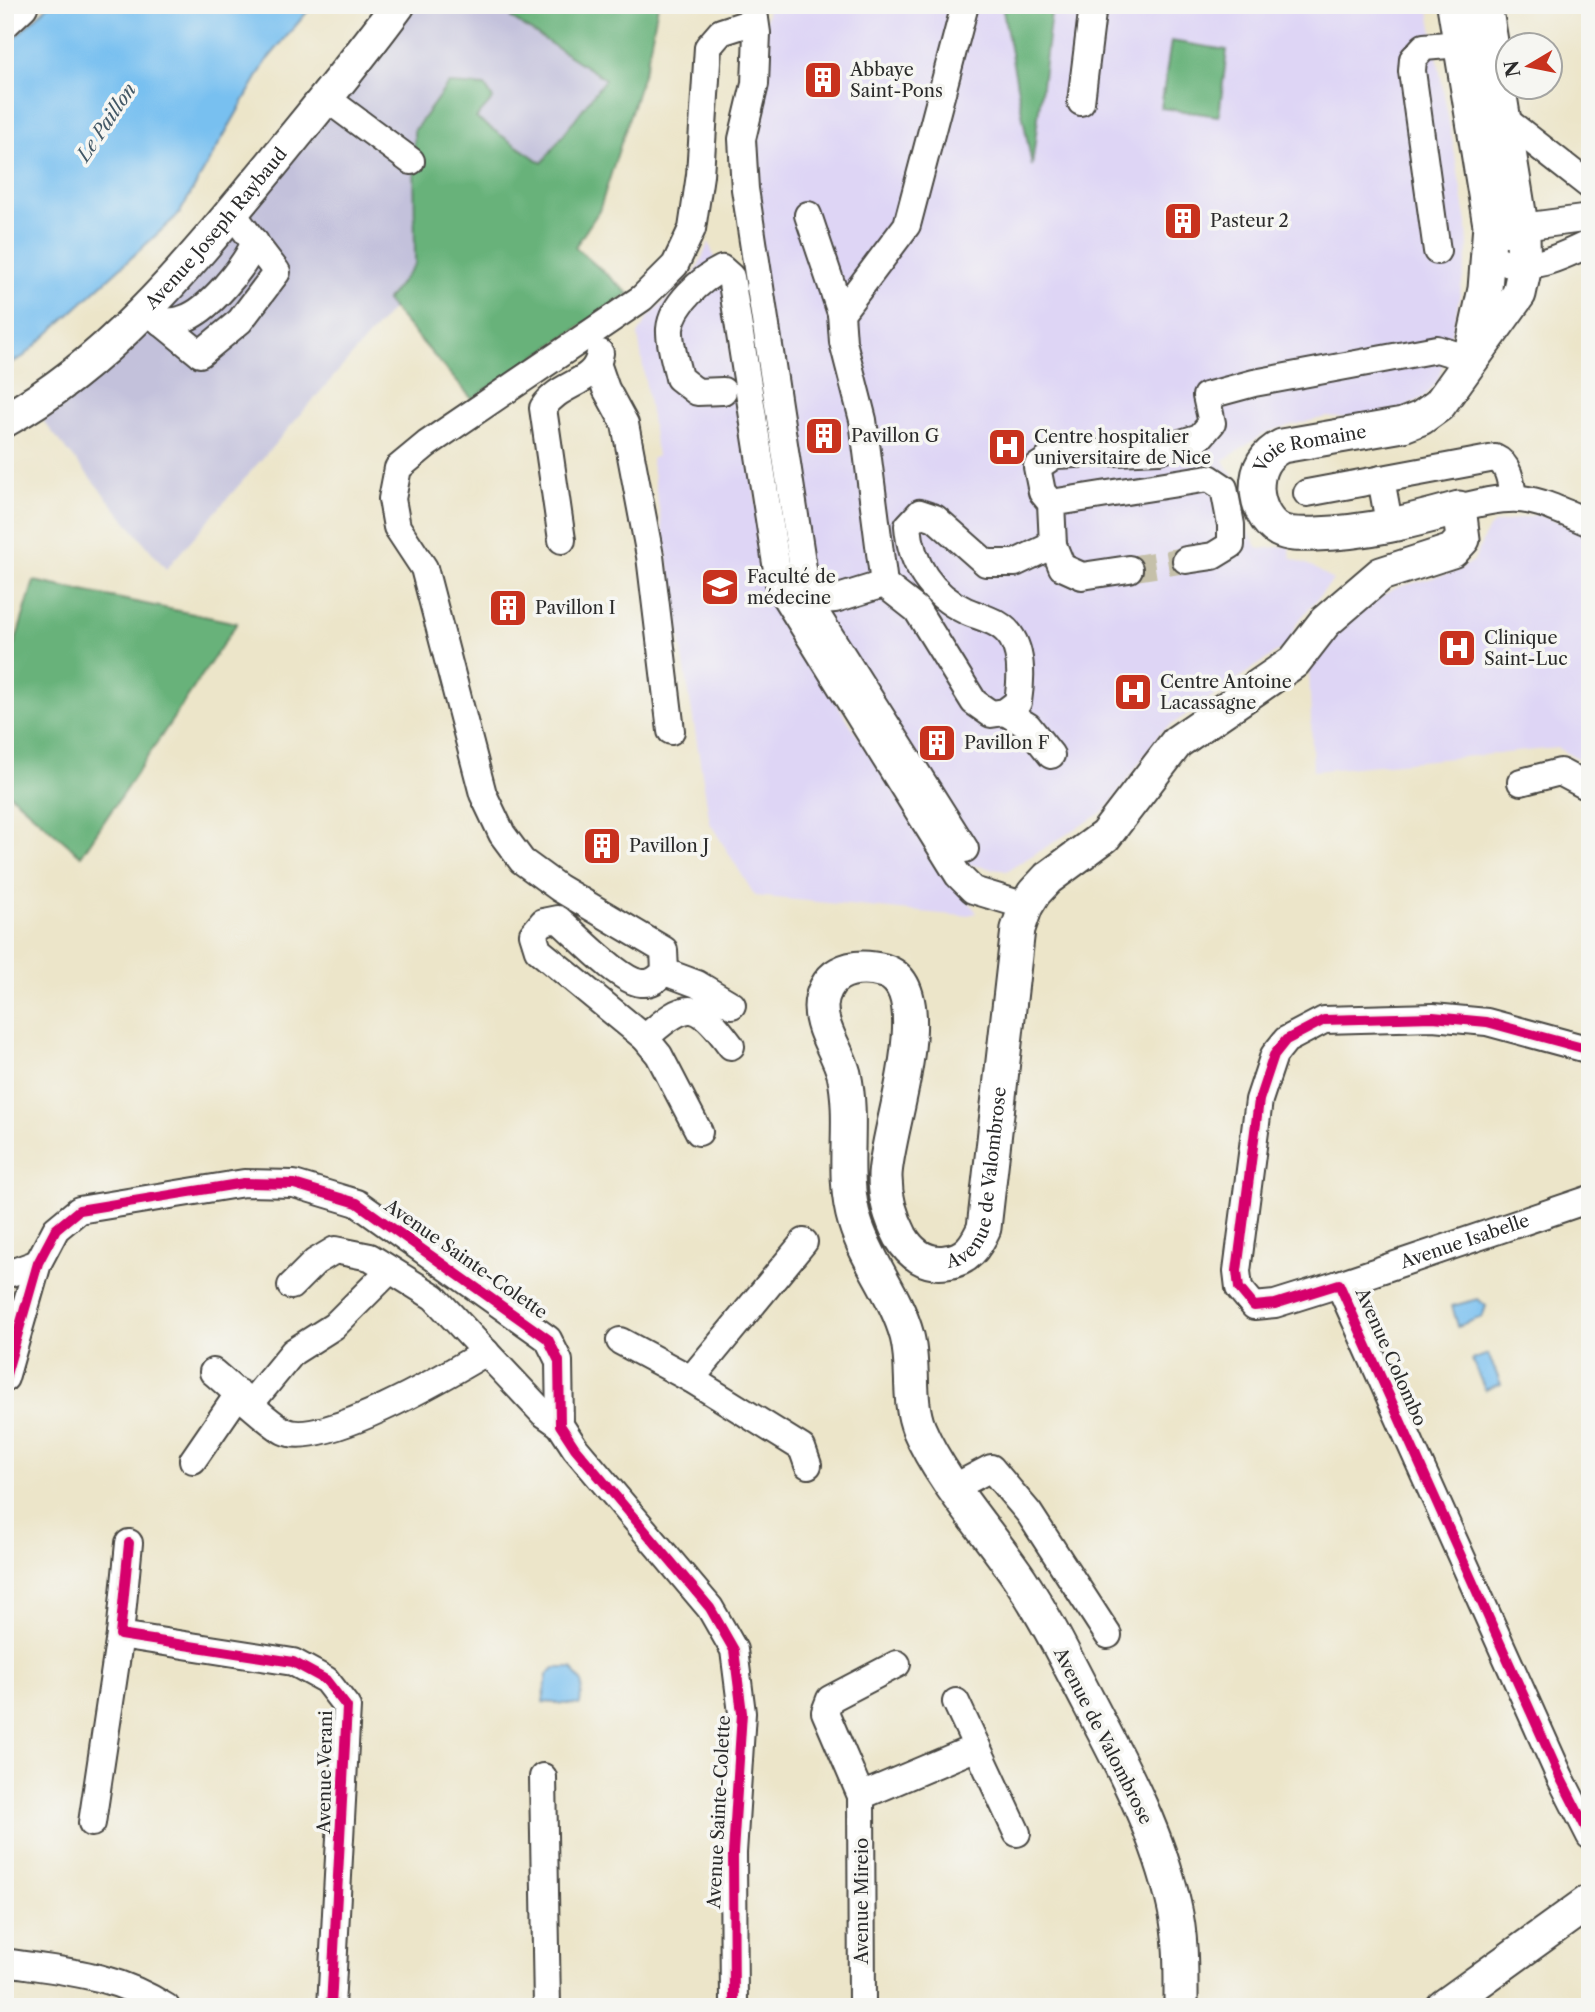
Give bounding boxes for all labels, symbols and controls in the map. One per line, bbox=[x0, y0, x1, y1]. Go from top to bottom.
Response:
north arrow bbox=[1494, 32, 1564, 102]
building icon: Abbaye Saint-Pons bbox=[802, 59, 844, 101]
place label: Abbaye Saint-Pons bbox=[849, 59, 943, 102]
text: N bbox=[1500, 59, 1526, 79]
water label: Le Paillon bbox=[71, 79, 141, 167]
street label: Avenue Joseph Raybaud bbox=[140, 143, 292, 315]
building icon: Pasteur 2 bbox=[1162, 200, 1204, 242]
place label: Pasteur 2 bbox=[1210, 210, 1289, 232]
building icon: Pavillon G bbox=[803, 415, 845, 457]
street label: Voie Romaine bbox=[1249, 421, 1368, 476]
place label: Pavillon G bbox=[851, 425, 940, 447]
hospital icon: Centre hospitalier universitaire de Nice bbox=[986, 426, 1028, 468]
place label: Centre hospitalier universitaire de Nice bbox=[1034, 426, 1211, 469]
school or university icon: Faculté de médecine bbox=[699, 566, 741, 608]
place label: Faculté de médecine bbox=[747, 566, 836, 609]
building icon: Pavillon I bbox=[487, 587, 529, 629]
place label: Pavillon I bbox=[535, 597, 615, 619]
hospital icon: Clinique Saint-Luc bbox=[1436, 627, 1478, 669]
place label: Clinique Saint-Luc bbox=[1484, 627, 1568, 670]
hospital icon: Centre Antoine Lacassagne bbox=[1112, 671, 1154, 713]
place label: Centre Antoine Lacassagne bbox=[1160, 671, 1292, 714]
building icon: Pavillon F bbox=[916, 722, 958, 764]
place label: Pavillon F bbox=[964, 732, 1050, 754]
building icon: Pavillon J bbox=[581, 825, 623, 867]
place label: Pavillon J bbox=[629, 835, 709, 857]
street label: Avenue de Valombrose bbox=[943, 1086, 1011, 1273]
street label: Avenue Sainte-Colette bbox=[380, 1194, 552, 1324]
street label: Avenue Isabelle bbox=[1397, 1209, 1532, 1274]
street label: Avenue Colombo bbox=[1350, 1284, 1431, 1429]
street label: Avenue de Valombrose bbox=[1048, 1643, 1157, 1828]
street label: Avenue Verani bbox=[313, 1710, 337, 1835]
street label: Avenue Sainte-Colette bbox=[703, 1715, 735, 1910]
street label: Avenue Mireio bbox=[851, 1838, 873, 1965]

